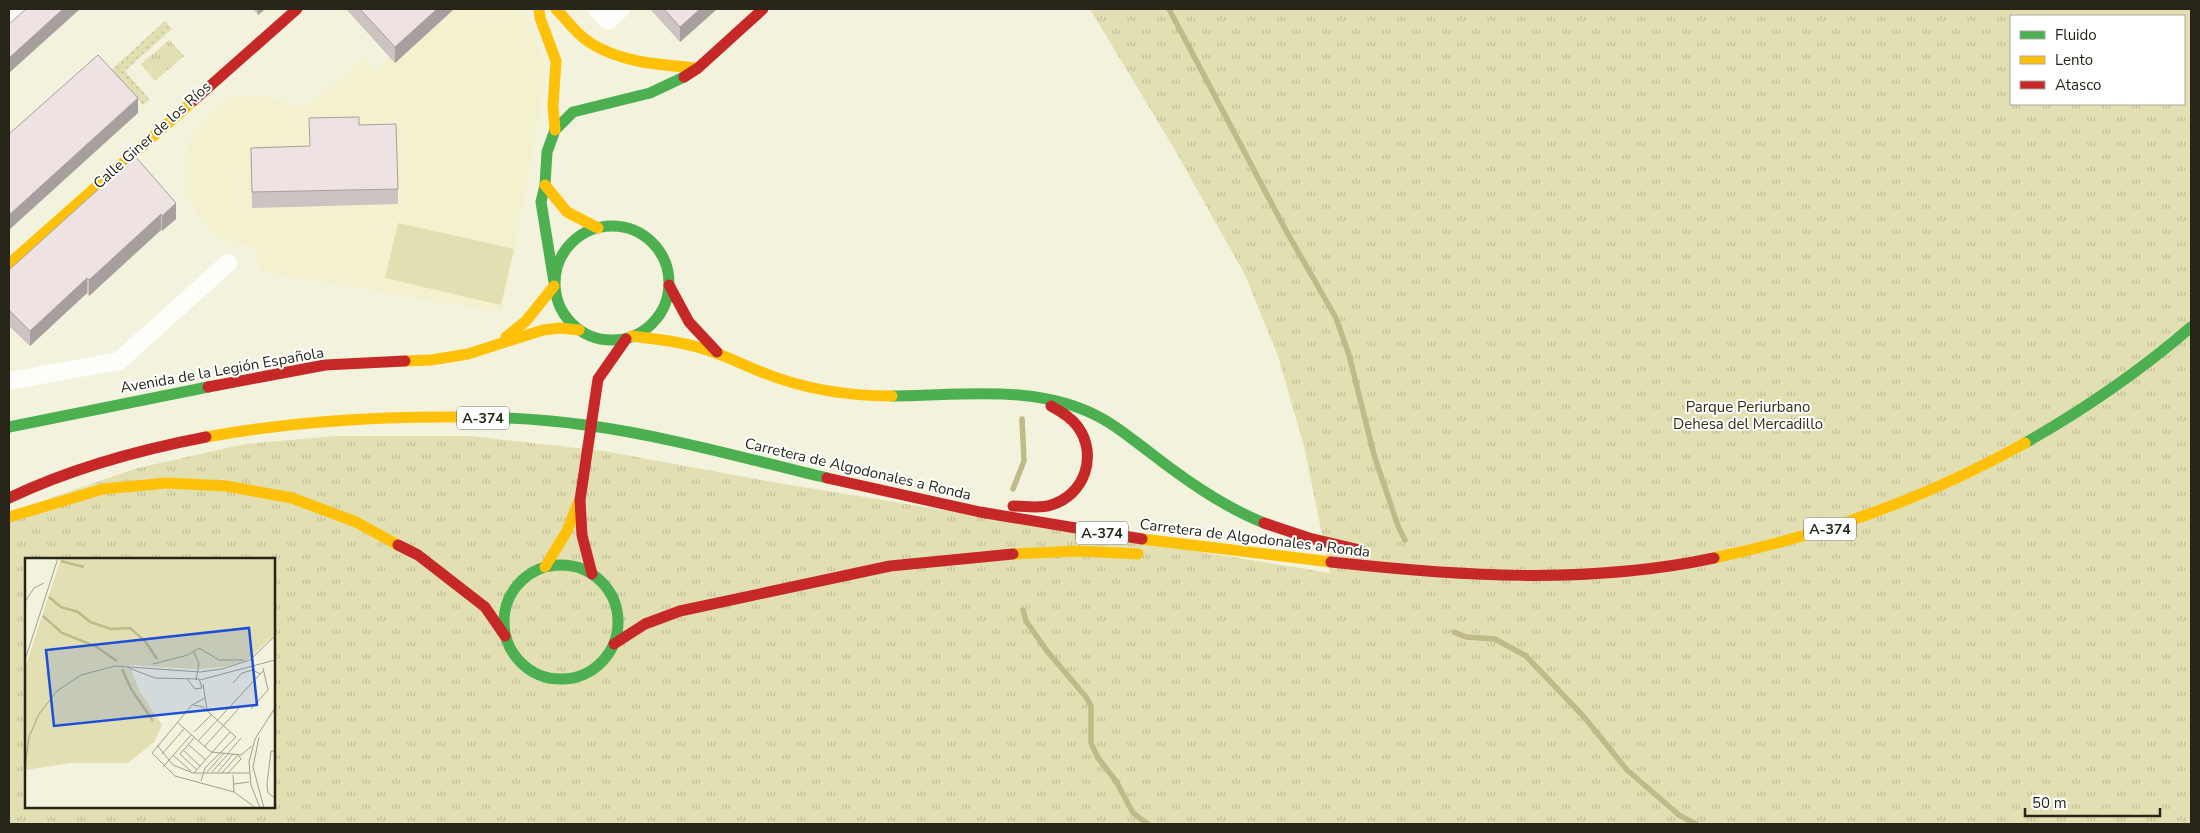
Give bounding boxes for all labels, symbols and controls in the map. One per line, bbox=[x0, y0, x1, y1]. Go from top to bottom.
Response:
legend bbox=[2010, 15, 2185, 105]
text: Fluido bbox=[2055, 25, 2097, 45]
text: Lento bbox=[2055, 50, 2093, 70]
text: Atasco bbox=[2055, 75, 2101, 95]
street label: Calle Giner de los Ríos bbox=[89, 77, 215, 193]
street label: Avenida de la Legión Española bbox=[119, 342, 325, 398]
park label: Parque Periurbano Dehesa del Mercadillo bbox=[1673, 397, 1823, 434]
road number: A-374 bbox=[457, 406, 509, 429]
street label: Carretera de Algodonales a Ronda bbox=[743, 433, 973, 505]
street label: Carretera de Algodonales a Ronda bbox=[1139, 514, 1371, 562]
road number: A-374 bbox=[1804, 518, 1856, 540]
road number: A-374 bbox=[1076, 522, 1128, 544]
inset map bbox=[25, 558, 275, 808]
scale bar bbox=[2025, 786, 2160, 818]
text: 50 m bbox=[2032, 793, 2067, 813]

